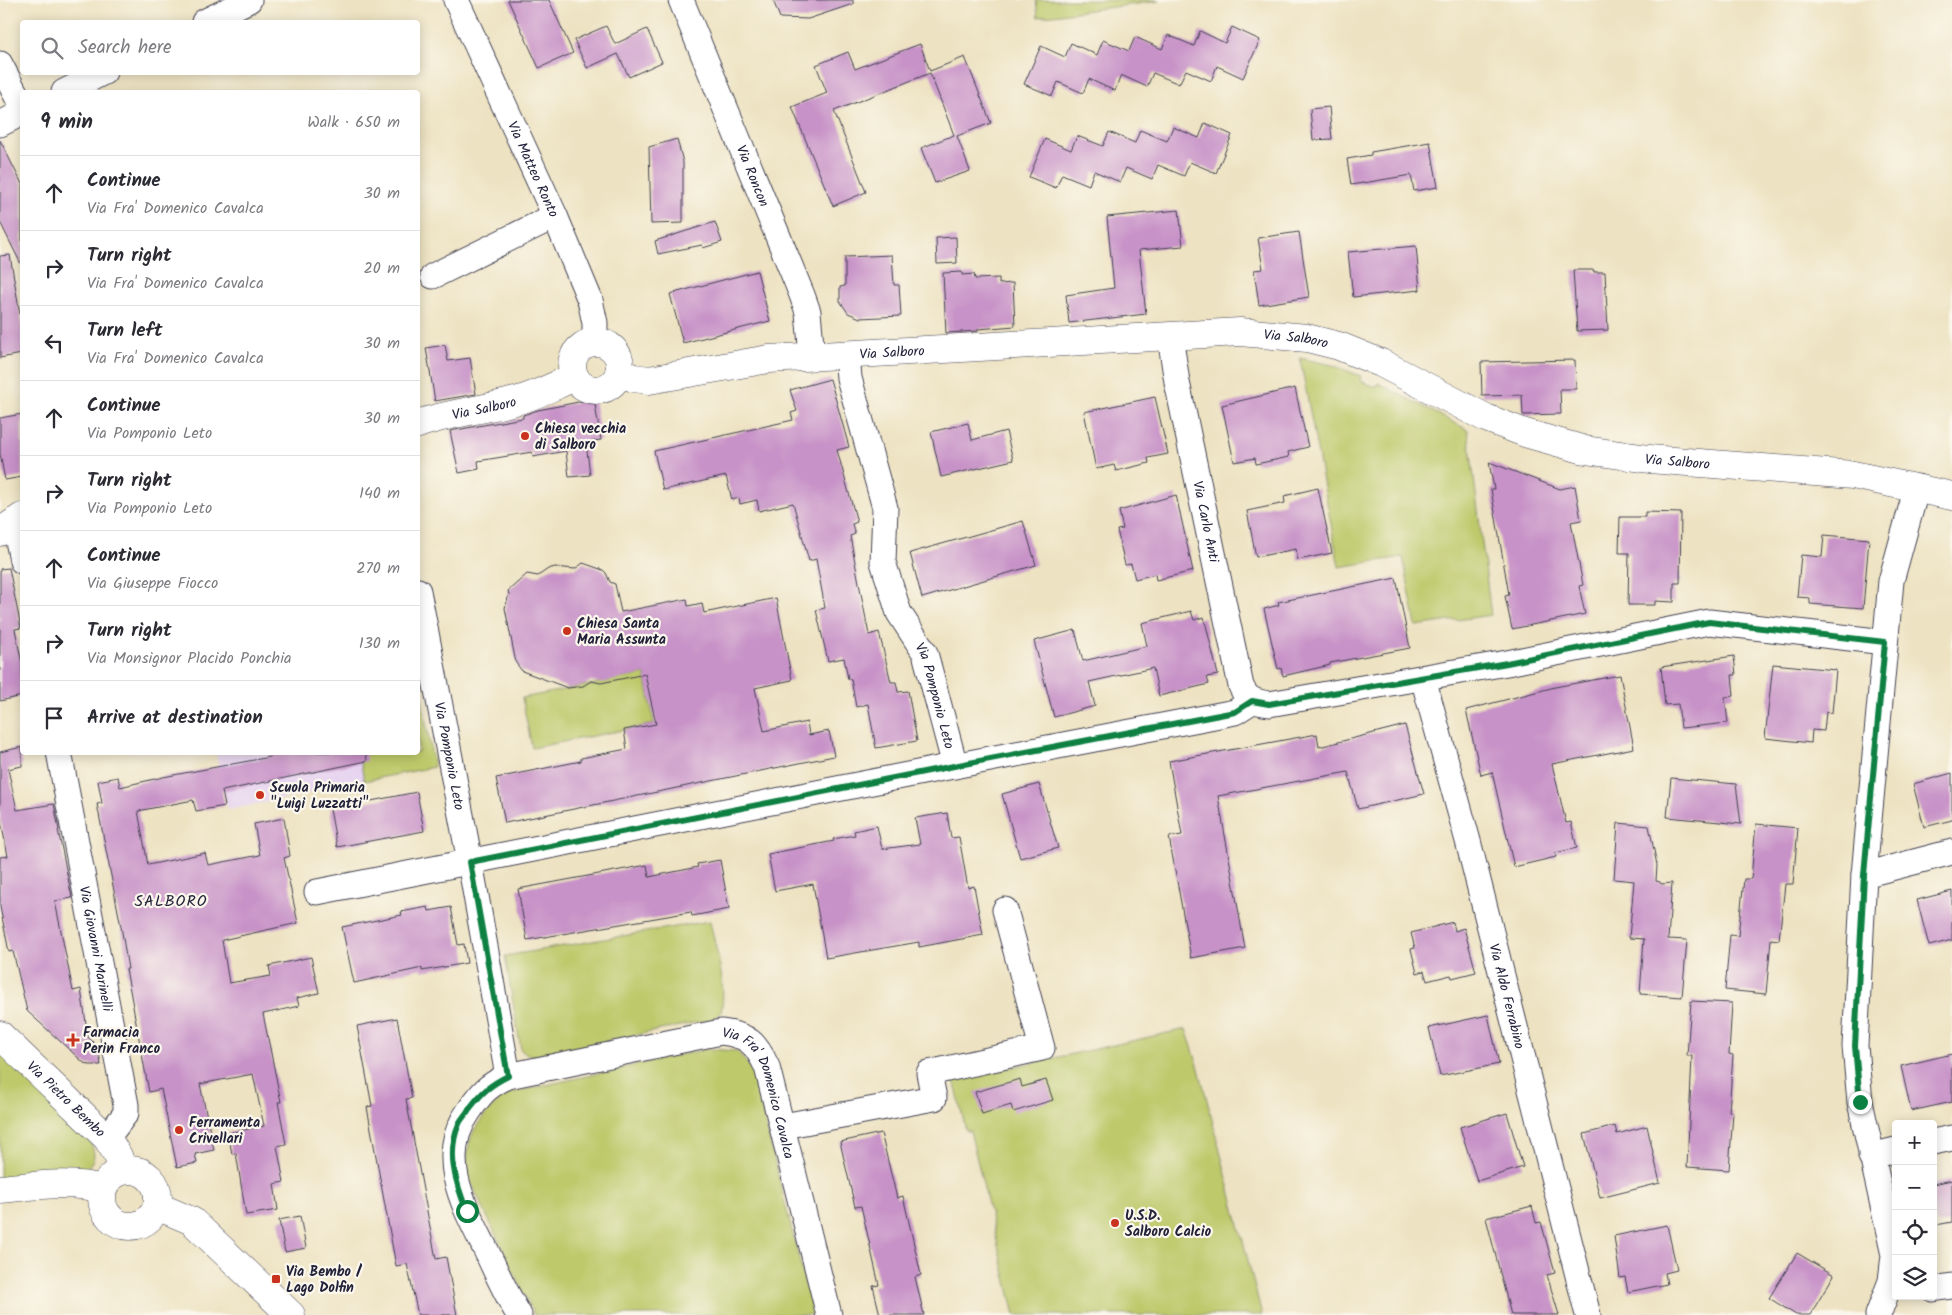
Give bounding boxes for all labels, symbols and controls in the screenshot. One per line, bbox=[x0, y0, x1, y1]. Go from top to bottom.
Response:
search box bbox=[20, 20, 420, 75]
text: Search here bbox=[78, 33, 172, 63]
icon: search bbox=[38, 34, 66, 62]
text: 9 min bbox=[40, 106, 93, 139]
text: Walk · 650 m bbox=[307, 110, 400, 135]
street label: Via Matteo Ronto bbox=[501, 118, 564, 221]
street label: Via Roncon bbox=[730, 142, 775, 210]
text: Continue bbox=[87, 166, 160, 196]
icon: ahead bbox=[40, 179, 68, 207]
text: 30 m bbox=[364, 181, 400, 206]
text: Via Fra' Domenico Cavalca bbox=[87, 196, 264, 221]
text: Turn right bbox=[87, 241, 172, 271]
icon: right bbox=[40, 254, 68, 282]
text: 20 m bbox=[364, 256, 400, 281]
text: Via Fra' Domenico Cavalca bbox=[87, 271, 264, 296]
text: Turn left bbox=[87, 316, 162, 346]
street label: Via Salboro bbox=[1263, 324, 1331, 355]
icon: left bbox=[40, 329, 68, 357]
text: 30 m bbox=[364, 331, 400, 356]
street label: Via Salboro bbox=[859, 340, 925, 366]
text: Via Fra' Domenico Cavalca bbox=[87, 346, 264, 371]
text: Continue bbox=[87, 391, 160, 421]
street label: Via Salboro bbox=[450, 391, 519, 426]
icon: ahead bbox=[40, 404, 68, 432]
text: 30 m bbox=[364, 406, 400, 431]
place label: Chiesa vecchia di Salboro bbox=[535, 418, 626, 456]
text: Via Pomponio Leto bbox=[87, 421, 212, 446]
marker: Chiesa vecchia di Salboro bbox=[519, 430, 531, 442]
street label: Via Salboro bbox=[1643, 449, 1711, 476]
text: Turn right bbox=[87, 466, 172, 496]
icon: right bbox=[40, 479, 68, 507]
street label: Via Carlo Anti bbox=[1186, 479, 1225, 565]
text: 140 m bbox=[359, 481, 400, 506]
text: Via Pomponio Leto bbox=[87, 496, 212, 521]
text: Continue bbox=[87, 541, 160, 571]
icon: ahead bbox=[40, 554, 68, 582]
text: 270 m bbox=[356, 556, 400, 581]
text: Via Giuseppe Fiocco bbox=[87, 571, 218, 596]
place label: Chiesa Santa Maria Assunta bbox=[577, 613, 666, 651]
text: Turn right bbox=[87, 616, 172, 646]
marker: Chiesa Santa Maria Assunta bbox=[561, 625, 573, 637]
icon: right bbox=[40, 629, 68, 657]
text: 130 m bbox=[359, 631, 400, 656]
street label: Via Pomponio Leto bbox=[909, 638, 960, 751]
text: Via Monsignor Placido Ponchia bbox=[87, 646, 292, 671]
street label: Via Pomponio Leto bbox=[428, 700, 470, 812]
text: Arrive at destination bbox=[87, 703, 263, 733]
icon: arrive bbox=[40, 704, 68, 732]
place label: Scuola Primaria "Luigi Luzzatti" bbox=[270, 777, 369, 815]
marker: Scuola Primaria "Luigi Luzzatti" bbox=[254, 789, 266, 801]
street label: Via Giovanni Marinelli bbox=[73, 884, 118, 1014]
district label: SALBORO bbox=[134, 889, 208, 914]
street label: Via Aldo Ferrabino bbox=[1482, 941, 1530, 1051]
place label: Farmacia Perin Franco bbox=[83, 1022, 161, 1060]
street label: Via Fra' Domenico Cavalca bbox=[721, 1022, 800, 1161]
marker: Farmacia Perin Franco bbox=[67, 1034, 79, 1046]
street label: Via Pietro Bembo bbox=[21, 1056, 110, 1143]
route end bbox=[1849, 1091, 1872, 1114]
place label: Ferramenta Crivellari bbox=[189, 1112, 260, 1150]
map controls bbox=[1892, 1120, 1937, 1300]
button: + bbox=[1892, 1120, 1937, 1165]
marker: Ferramenta Crivellari bbox=[173, 1124, 185, 1136]
button: − bbox=[1892, 1165, 1937, 1210]
route start bbox=[456, 1200, 479, 1223]
place label: U.S.D. Salboro Calcio bbox=[1125, 1205, 1212, 1243]
button: locate bbox=[1892, 1210, 1937, 1255]
marker: U.S.D. Salboro Calcio bbox=[1109, 1217, 1121, 1229]
button: layers bbox=[1892, 1255, 1937, 1300]
place label: Via Bembo / Lago Dolfin bbox=[286, 1261, 362, 1299]
marker: Via Bembo / Lago Dolfin bbox=[270, 1273, 282, 1285]

